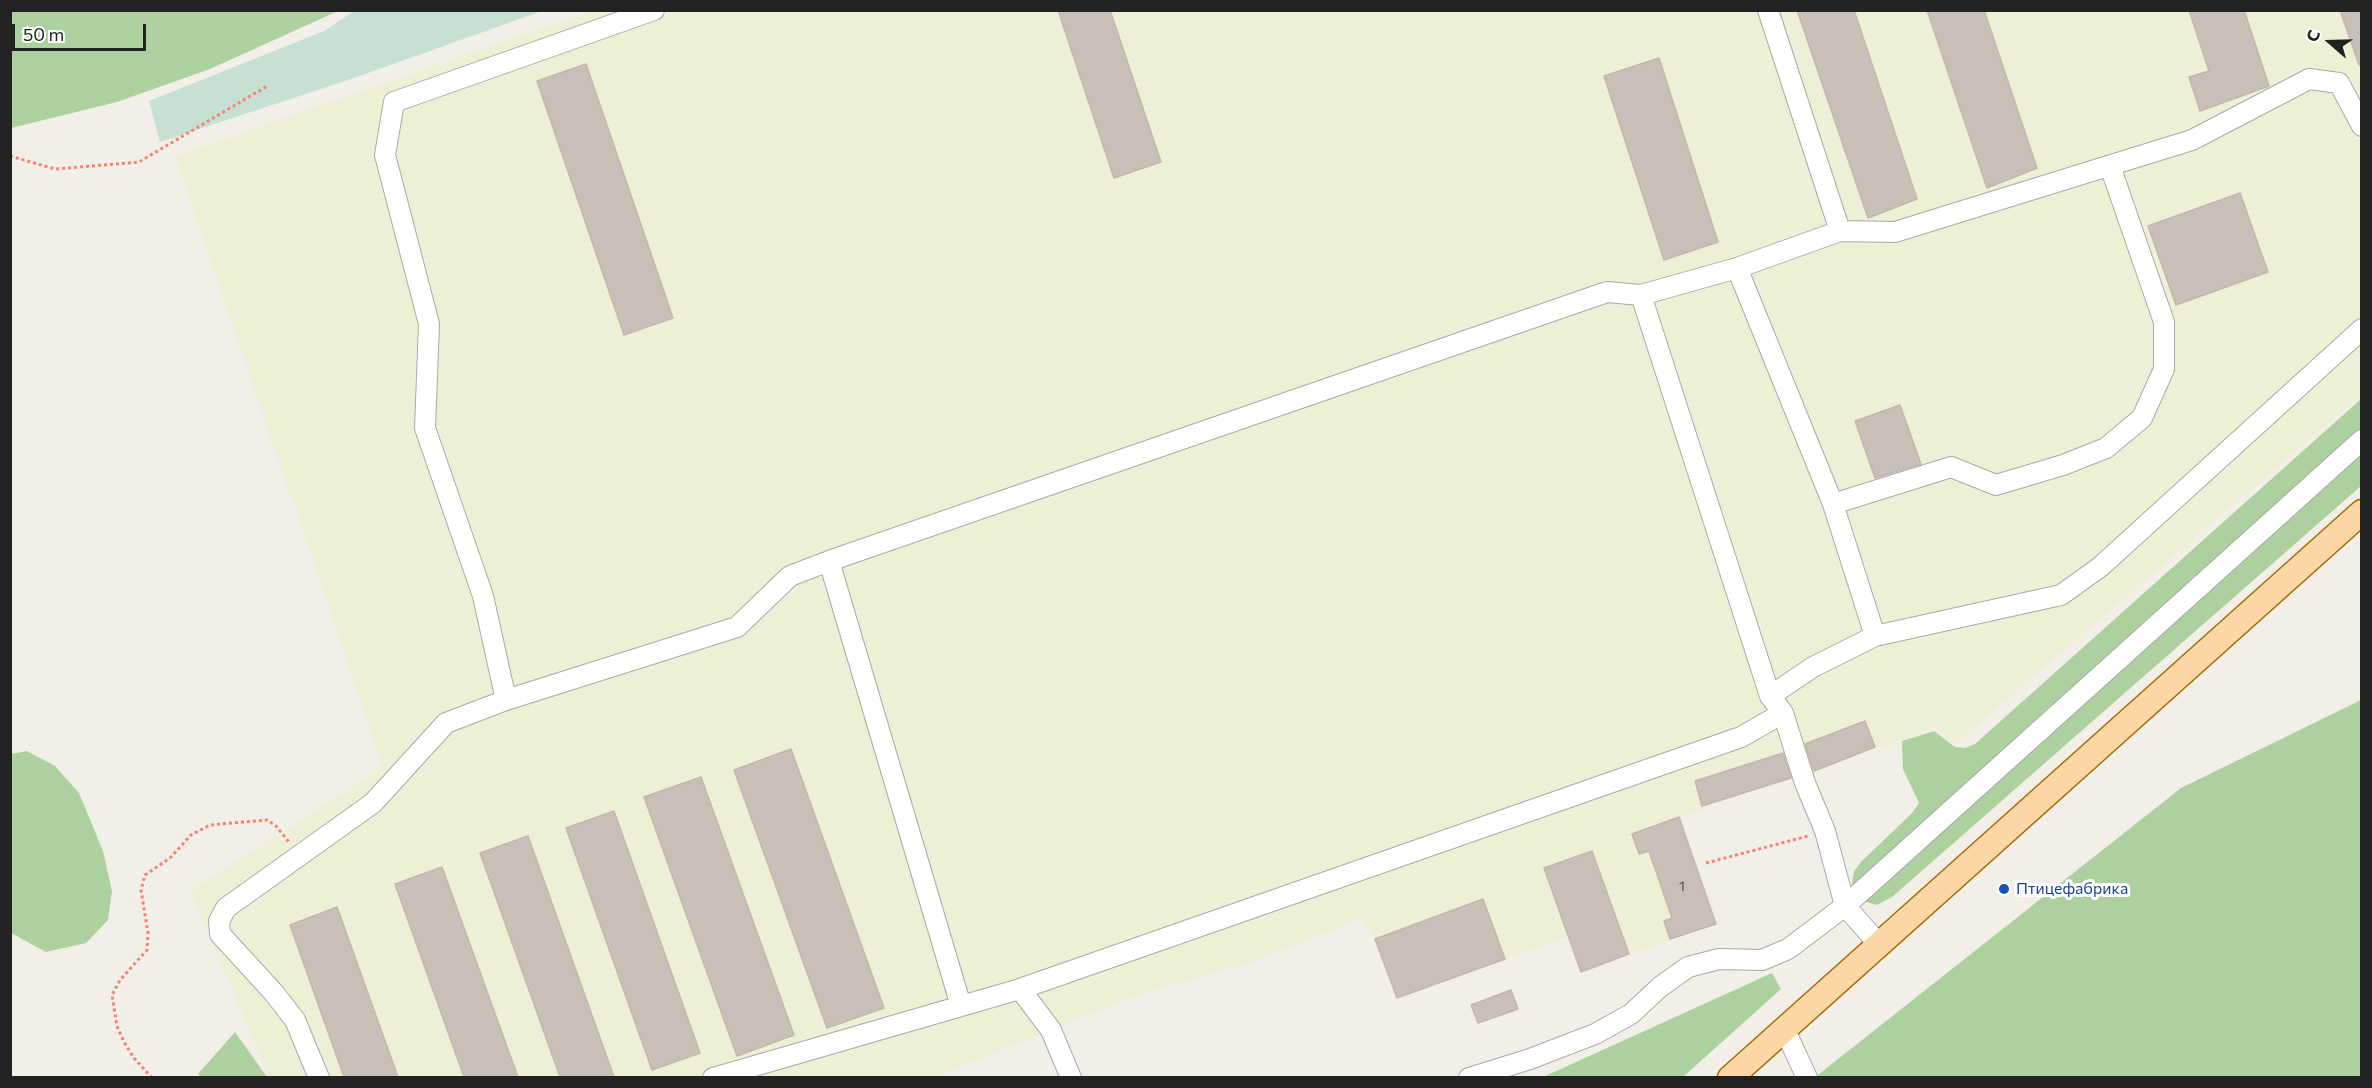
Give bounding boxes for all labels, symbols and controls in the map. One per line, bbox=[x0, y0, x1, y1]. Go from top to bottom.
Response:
scale bar bbox=[15, 12, 148, 50]
north arrow bbox=[2300, 12, 2360, 72]
text: 50 m bbox=[23, 23, 64, 45]
text: С bbox=[2302, 27, 2323, 44]
house number: 1 bbox=[1679, 878, 1685, 894]
place label: Птицефабрика bbox=[2016, 879, 2128, 899]
marker: Птицефабрика bbox=[1997, 882, 2011, 896]

